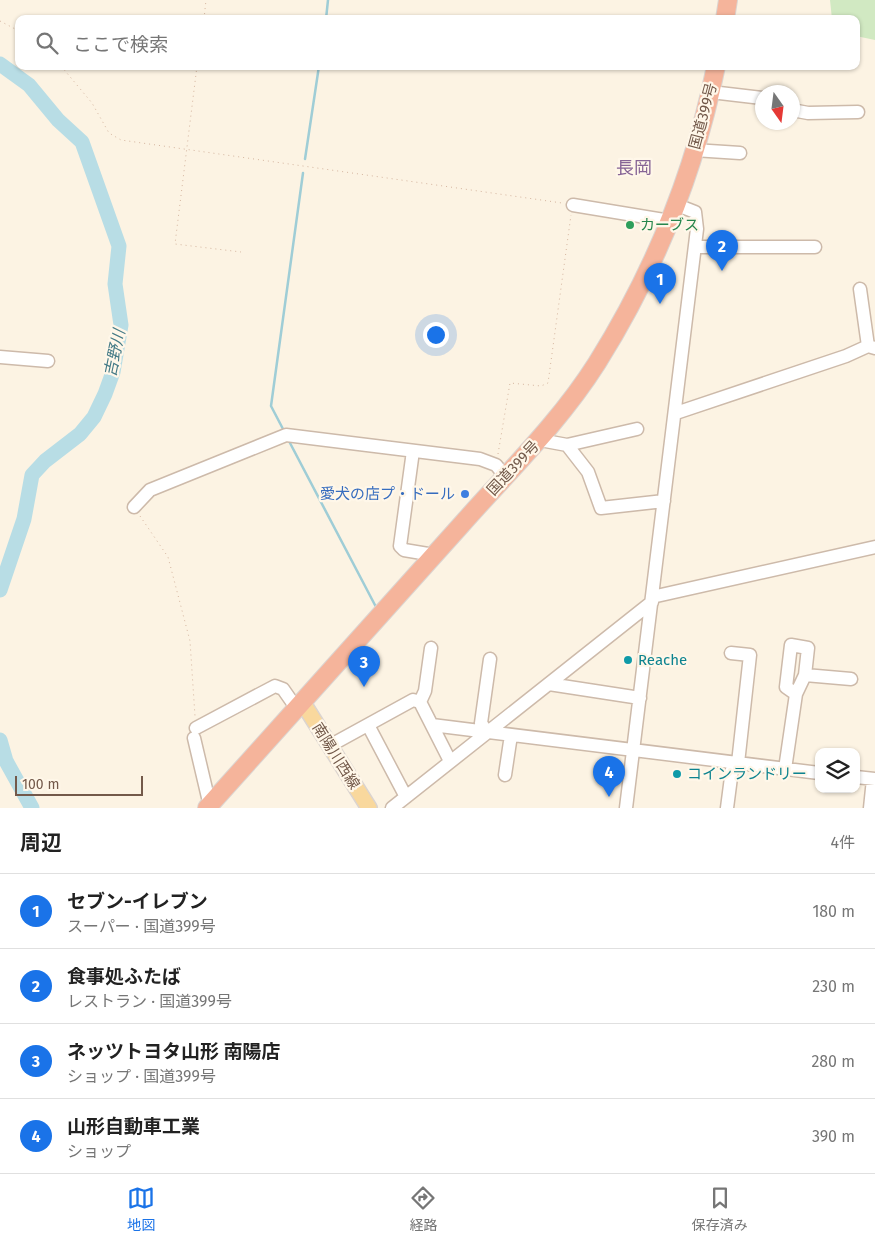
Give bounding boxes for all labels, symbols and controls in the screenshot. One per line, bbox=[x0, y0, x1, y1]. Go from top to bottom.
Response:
search box bbox=[15, 15, 860, 70]
icon: search bbox=[33, 29, 61, 57]
text: ここで検索 bbox=[73, 33, 168, 56]
street label: 国道399号 bbox=[685, 81, 721, 151]
north arrow bbox=[755, 85, 800, 130]
district label: 長岡 bbox=[616, 157, 652, 179]
place label: カーブス bbox=[640, 216, 699, 234]
marker: カーブス bbox=[624, 219, 636, 231]
pin: 2 bbox=[706, 230, 738, 271]
pin: 1 bbox=[644, 263, 676, 304]
your location bbox=[423, 322, 449, 348]
water label: 吉野川 bbox=[100, 326, 129, 379]
street label: 国道399号 bbox=[483, 437, 543, 499]
place label: 愛犬の店プ・ドール bbox=[320, 485, 455, 503]
marker: 愛犬の店プ・ドール bbox=[459, 488, 471, 500]
pin: 3 bbox=[348, 646, 380, 687]
place label: Reache bbox=[638, 651, 687, 669]
marker: Reache bbox=[622, 654, 634, 666]
street label: 南陽川西線 bbox=[308, 719, 364, 793]
map controls bbox=[815, 748, 860, 793]
button: layers bbox=[815, 748, 860, 793]
pin: 4 bbox=[593, 756, 625, 797]
place label: コインランドリー bbox=[687, 765, 807, 783]
marker: コインランドリー bbox=[671, 768, 683, 780]
scale bar bbox=[15, 773, 142, 796]
text: 100 m bbox=[22, 776, 59, 793]
text: 周辺 bbox=[20, 830, 62, 856]
text: 4件 bbox=[830, 833, 855, 852]
text: セブン-イレブン bbox=[67, 890, 208, 913]
text: 1 bbox=[32, 902, 40, 921]
text: 180 m bbox=[812, 902, 855, 921]
text: スーパー · 国道399号 bbox=[67, 917, 216, 936]
text: 食事処ふたば bbox=[67, 965, 181, 988]
text: 2 bbox=[32, 977, 40, 996]
text: 230 m bbox=[812, 977, 855, 996]
text: レストラン · 国道399号 bbox=[67, 992, 232, 1011]
text: ネッツトヨタ山形 南陽店 bbox=[67, 1040, 281, 1063]
text: 3 bbox=[32, 1052, 40, 1071]
text: 280 m bbox=[811, 1052, 855, 1071]
text: ショップ · 国道399号 bbox=[67, 1067, 216, 1086]
text: 山形自動車工業 bbox=[67, 1115, 200, 1138]
text: 4 bbox=[31, 1127, 41, 1146]
text: 390 m bbox=[812, 1127, 855, 1146]
text: ショップ bbox=[67, 1142, 131, 1161]
tab: 地図 bbox=[127, 1184, 155, 1234]
tab: 経路 bbox=[409, 1184, 437, 1234]
tab: 保存済み bbox=[692, 1184, 748, 1234]

